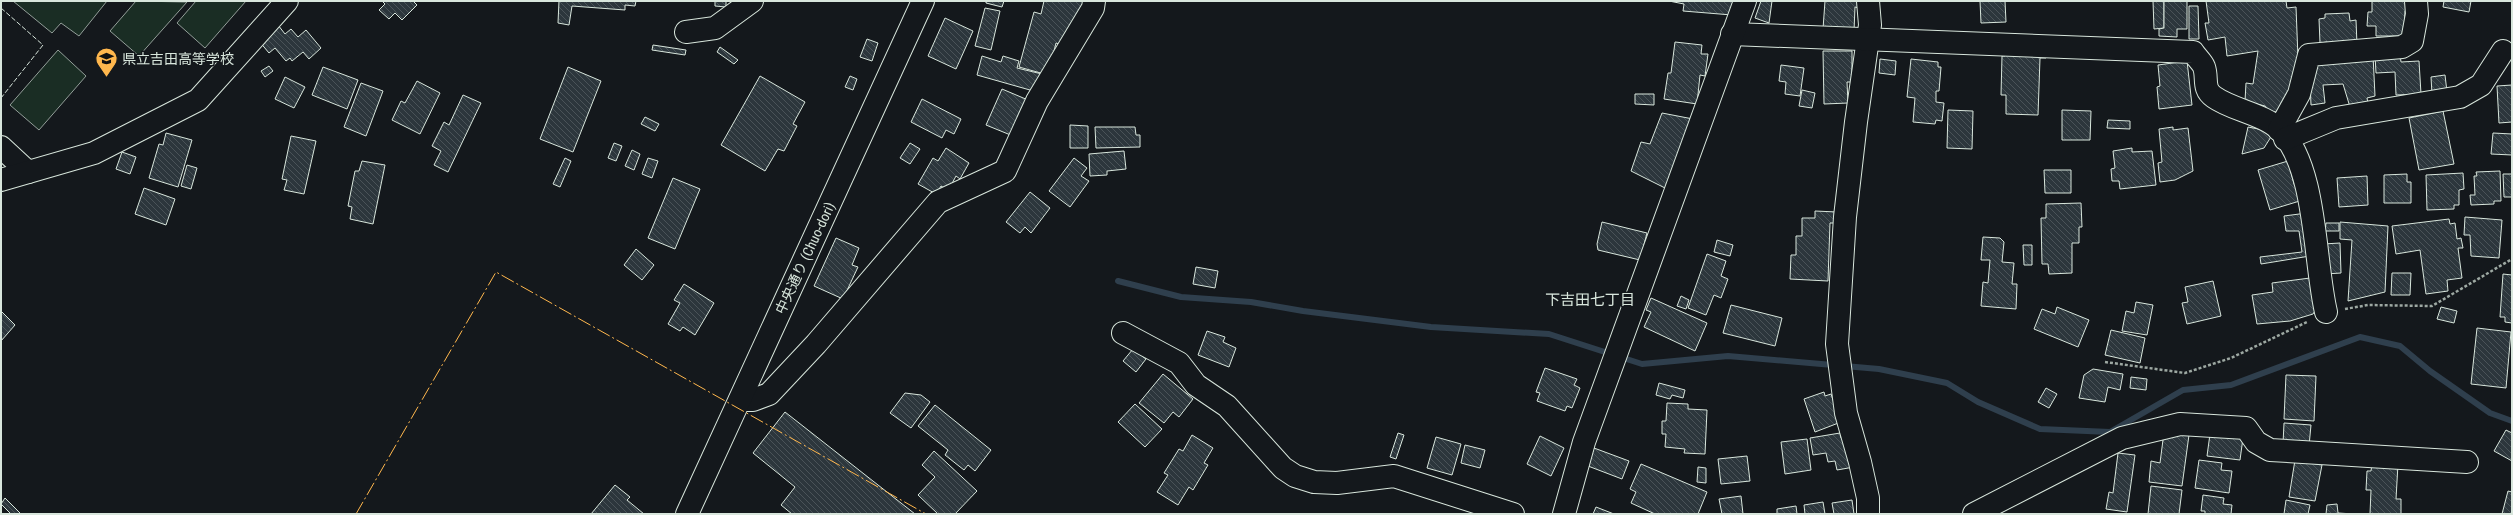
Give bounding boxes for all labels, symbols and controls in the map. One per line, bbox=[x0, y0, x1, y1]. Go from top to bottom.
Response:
school or university icon: 県立吉田高等学校 bbox=[93, 46, 119, 79]
place label: 県立吉田高等学校 bbox=[122, 51, 234, 67]
street label: 中央通り (Chuo-dori) bbox=[772, 200, 839, 317]
district label: 下吉田七丁目 bbox=[1545, 291, 1635, 309]

